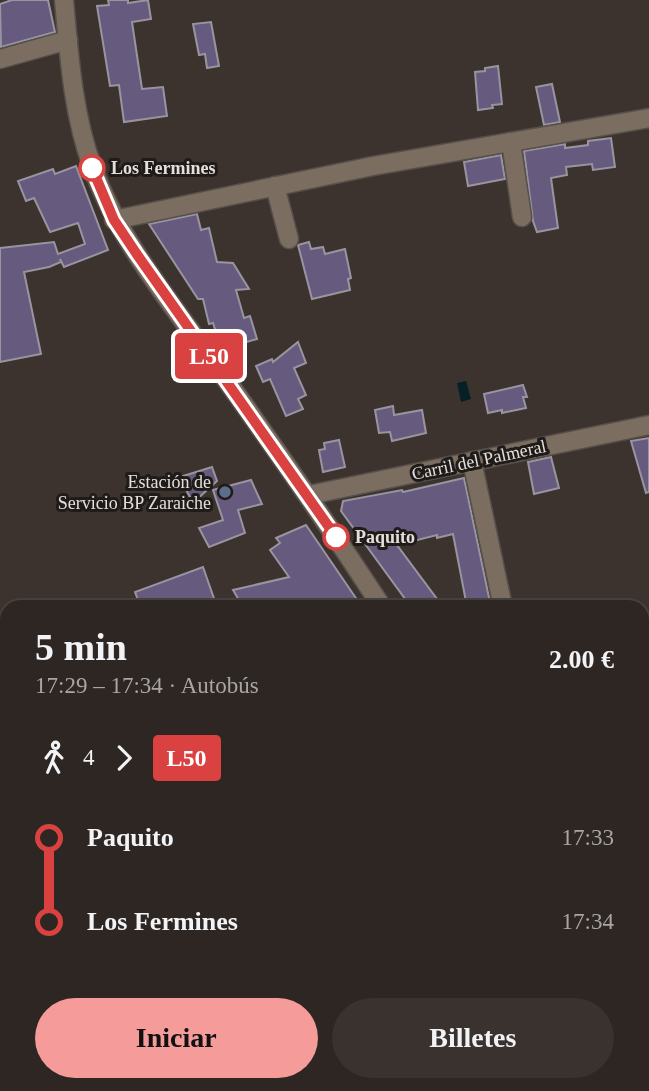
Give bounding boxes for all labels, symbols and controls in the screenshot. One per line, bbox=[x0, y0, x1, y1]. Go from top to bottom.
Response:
marker: Los Fermines bbox=[79, 155, 105, 181]
place label: Los Fermines bbox=[111, 158, 215, 178]
line badge: L50 bbox=[169, 333, 249, 379]
text: L50 bbox=[189, 343, 229, 369]
street label: Carril del Palmeral bbox=[410, 436, 548, 484]
place label: Estación de Servicio BP Zaraiche bbox=[58, 472, 211, 513]
marker: Estación de Servicio BP Zaraiche bbox=[217, 484, 233, 500]
marker: Paquito bbox=[323, 524, 349, 550]
place label: Paquito bbox=[355, 527, 415, 547]
text: 5 min bbox=[35, 626, 127, 668]
text: 2.00 € bbox=[549, 645, 614, 674]
text: 17:29 – 17:34 · Autobús bbox=[35, 673, 259, 698]
icon: walk bbox=[35, 739, 73, 777]
icon: forward bbox=[105, 739, 143, 777]
text: 4 bbox=[83, 745, 95, 770]
text: L50 bbox=[167, 745, 207, 771]
text: Paquito bbox=[87, 823, 174, 852]
text: 17:33 bbox=[562, 825, 614, 850]
text: Los Fermines bbox=[87, 907, 238, 936]
text: 17:34 bbox=[562, 909, 614, 934]
button: Iniciar bbox=[35, 998, 318, 1078]
button: Billetes bbox=[332, 998, 614, 1078]

